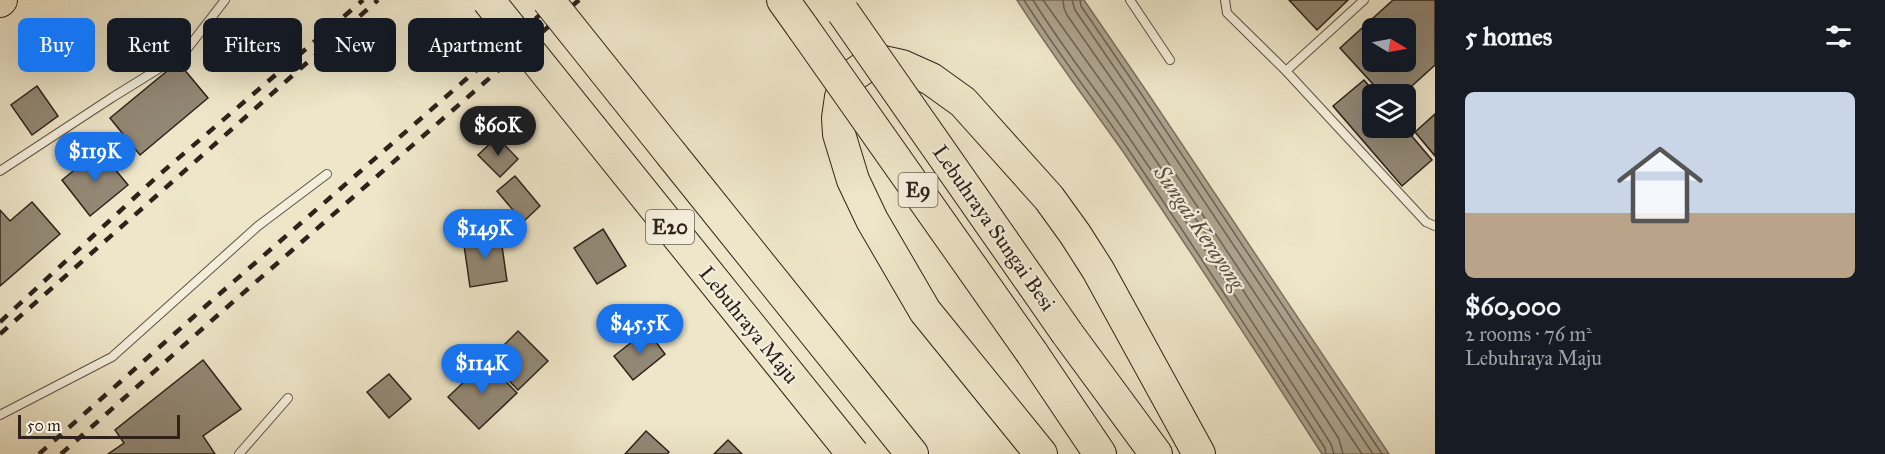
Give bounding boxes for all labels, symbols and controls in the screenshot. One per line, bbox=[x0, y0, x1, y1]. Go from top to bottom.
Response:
chip: Buy bbox=[18, 18, 95, 72]
chip: Rent bbox=[107, 18, 191, 72]
chip: Filters bbox=[203, 18, 302, 72]
chip: New bbox=[314, 18, 396, 72]
chip: Apartment bbox=[408, 18, 544, 72]
north arrow bbox=[1362, 18, 1416, 72]
map controls bbox=[1362, 18, 1416, 138]
text: 5 homes bbox=[1465, 20, 1552, 52]
icon: filters bbox=[1822, 20, 1855, 53]
button: layers bbox=[1362, 84, 1416, 138]
pin: $60K bbox=[462, 106, 534, 157]
text: $60K bbox=[474, 113, 522, 137]
icon: home bbox=[1606, 131, 1714, 239]
pin: $119K bbox=[53, 132, 137, 183]
text: $119K bbox=[69, 139, 121, 163]
street label: Lebuhraya Sungai Besi bbox=[927, 140, 1061, 316]
water label: Sungai Kerayong bbox=[1148, 159, 1252, 296]
road number: E9 bbox=[898, 173, 938, 207]
pin: $149K bbox=[443, 209, 527, 260]
road number: E20 bbox=[646, 210, 694, 244]
text: $149K bbox=[457, 216, 513, 240]
street label: Lebuhraya Maju bbox=[694, 261, 804, 389]
text: $60,000 bbox=[1465, 290, 1561, 322]
pin: $45.5K bbox=[591, 304, 689, 355]
text: $45.5K bbox=[610, 311, 670, 335]
text: 2 rooms · 76 m² bbox=[1465, 322, 1592, 346]
pin: $114K bbox=[440, 344, 524, 395]
text: Lebuhraya Maju bbox=[1465, 346, 1602, 370]
text: $114K bbox=[455, 351, 509, 375]
scale bar bbox=[18, 412, 180, 440]
text: 50 m bbox=[27, 416, 61, 435]

